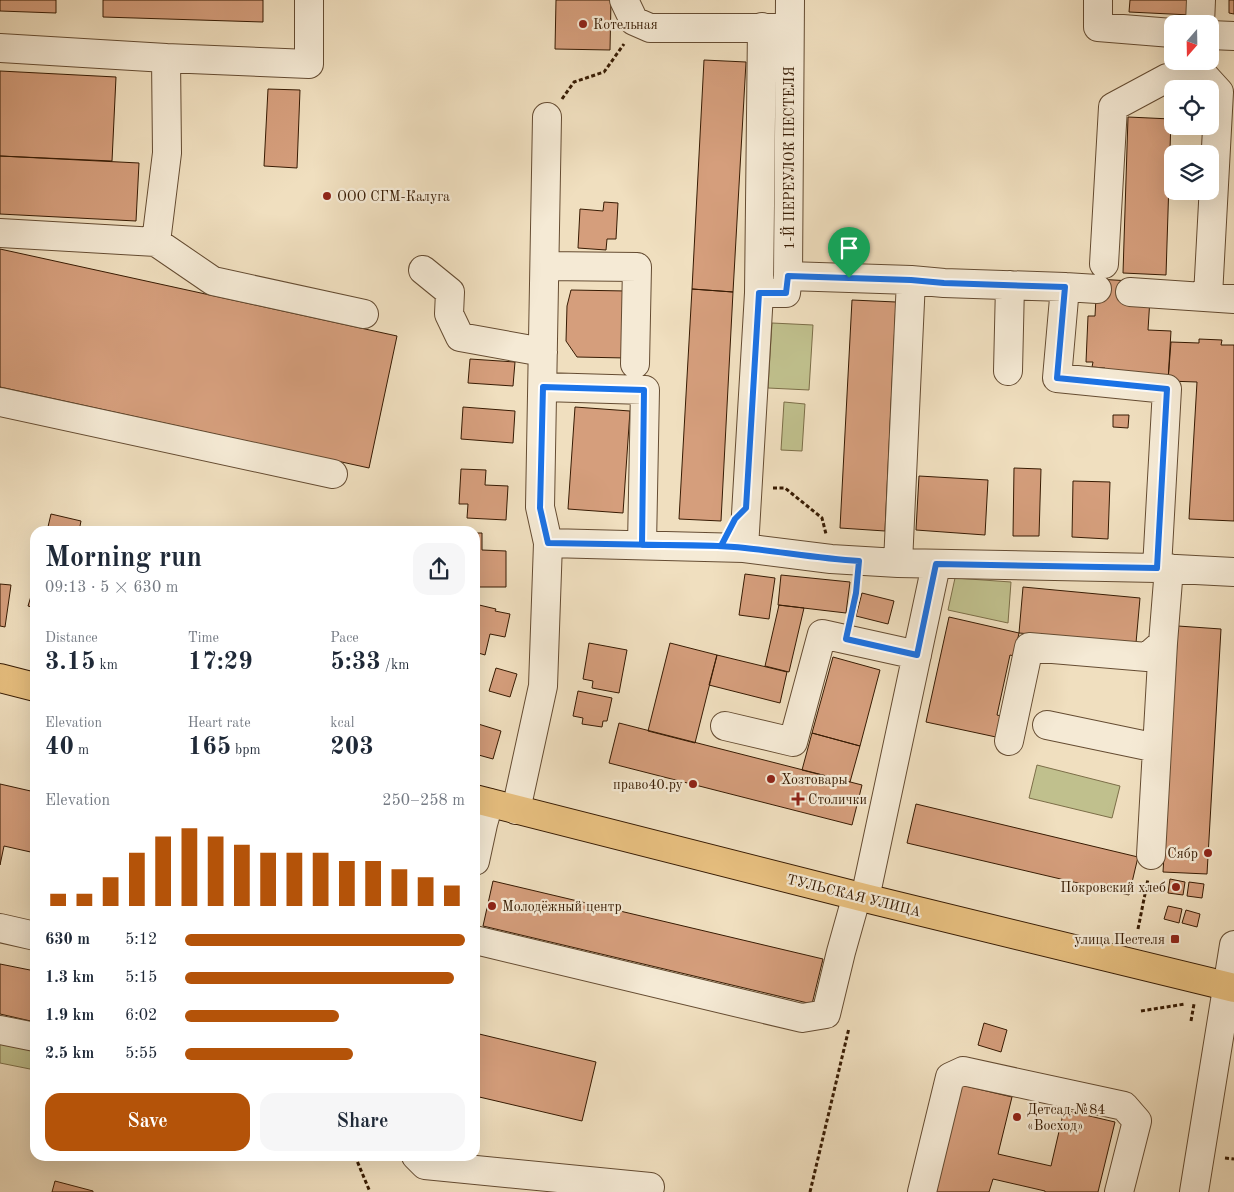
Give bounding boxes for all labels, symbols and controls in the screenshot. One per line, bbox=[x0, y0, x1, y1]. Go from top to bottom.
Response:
north arrow bbox=[1164, 15, 1219, 70]
map controls bbox=[1164, 15, 1219, 200]
marker: Котельная bbox=[577, 18, 589, 30]
place label: Котельная bbox=[593, 18, 658, 32]
street label: 1-Й ПЕРЕУЛОК ПЕСТЕЛЯ bbox=[779, 66, 797, 250]
button: locate bbox=[1164, 80, 1219, 135]
button: layers bbox=[1164, 145, 1219, 200]
marker: ООО СГМ-Калуга bbox=[321, 190, 333, 202]
place label: ООО СГМ-Калуга bbox=[337, 190, 450, 204]
pin bbox=[828, 227, 870, 278]
icon: arrive bbox=[835, 234, 863, 262]
button: share bbox=[413, 543, 465, 595]
text: Morning run bbox=[45, 545, 202, 573]
text: 09:13 · 5 × 630 m bbox=[45, 580, 178, 596]
text: Distance bbox=[45, 631, 98, 645]
text: Time bbox=[188, 631, 219, 645]
text: Pace bbox=[330, 631, 359, 645]
text: 3.15 bbox=[45, 650, 96, 675]
text: 17:29 bbox=[188, 650, 253, 675]
text: 5:33 bbox=[330, 650, 381, 675]
text: km bbox=[96, 658, 118, 672]
text: /km bbox=[381, 658, 409, 672]
text: Elevation bbox=[45, 716, 102, 730]
text: Heart rate bbox=[188, 716, 251, 730]
text: kcal bbox=[330, 716, 354, 730]
text: 40 bbox=[45, 735, 74, 760]
text: 165 bbox=[188, 735, 231, 760]
text: 203 bbox=[330, 735, 374, 760]
text: m bbox=[74, 743, 89, 757]
text: bpm bbox=[231, 743, 261, 757]
marker: Хозтовары bbox=[765, 773, 777, 785]
place label: Хозтовары bbox=[781, 773, 848, 787]
place label: право40.ру bbox=[613, 778, 684, 792]
marker: право40.ру bbox=[687, 778, 699, 790]
text: Elevation bbox=[45, 793, 110, 809]
text: 250–258 m bbox=[382, 793, 465, 809]
marker: Столички bbox=[792, 793, 804, 805]
place label: Столички bbox=[808, 793, 867, 807]
place label: Сябр bbox=[1167, 847, 1198, 861]
marker: Сябр bbox=[1202, 847, 1214, 859]
street label: ТУЛЬСКАЯ УЛИЦА bbox=[785, 873, 923, 920]
place label: Покровский хлеб bbox=[1060, 881, 1166, 895]
marker: Покровский хлеб bbox=[1170, 881, 1182, 893]
marker: Молодёжный центр bbox=[486, 900, 498, 912]
place label: Молодёжный центр bbox=[502, 900, 622, 914]
text: 630 m bbox=[45, 932, 90, 948]
text: 5:12 bbox=[125, 932, 157, 948]
place label: улица Пестеля bbox=[1074, 933, 1165, 947]
marker: улица Пестеля bbox=[1169, 933, 1181, 945]
text: 1.3 km bbox=[45, 970, 94, 986]
text: 5:15 bbox=[125, 970, 157, 986]
text: 1.9 km bbox=[45, 1008, 94, 1024]
text: 6:02 bbox=[125, 1008, 157, 1024]
text: 2.5 km bbox=[45, 1046, 94, 1062]
text: 5:55 bbox=[125, 1046, 157, 1062]
button: Save bbox=[45, 1093, 250, 1151]
button: Share bbox=[260, 1093, 465, 1151]
place label: Детсад №84 «Восход» bbox=[1027, 1103, 1105, 1133]
marker: Детсад №84 «Восход» bbox=[1011, 1111, 1023, 1123]

